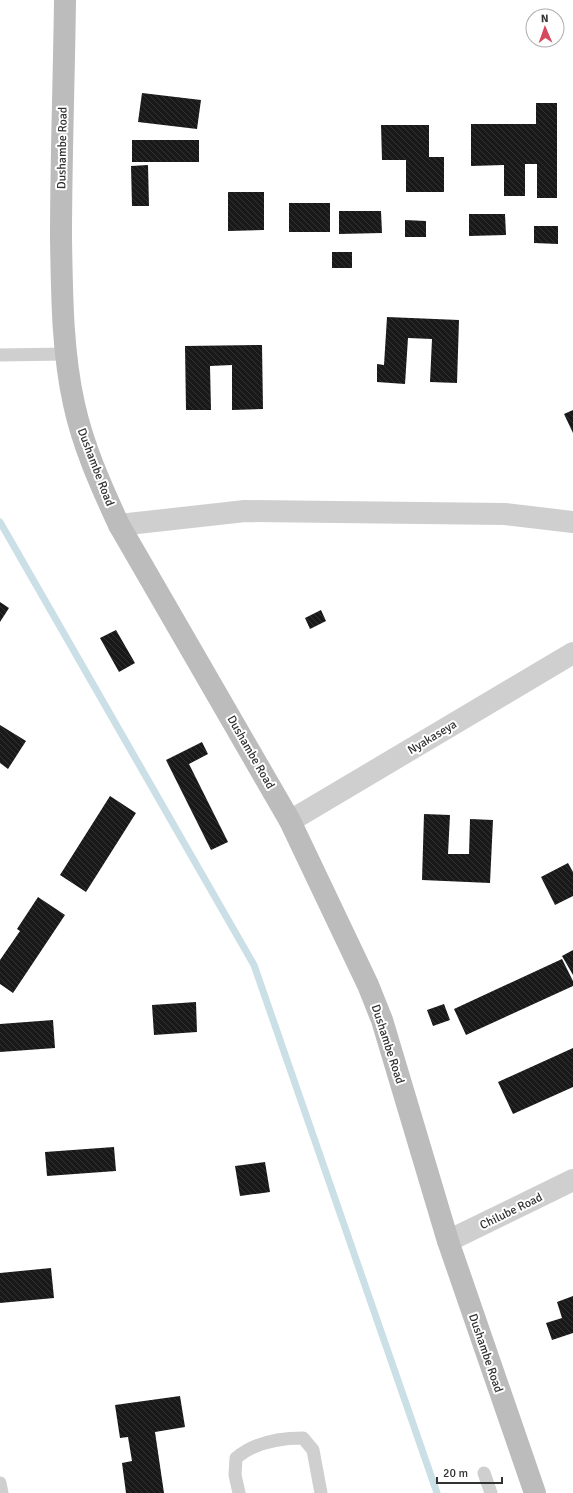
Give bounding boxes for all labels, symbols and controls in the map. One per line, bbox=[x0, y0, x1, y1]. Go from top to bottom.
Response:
north arrow bbox=[525, 8, 565, 48]
text: N bbox=[541, 12, 549, 25]
street label: Dushambe Road bbox=[54, 107, 71, 189]
street label: Dushambe Road bbox=[74, 426, 117, 508]
street label: Dushambe Road bbox=[223, 713, 278, 792]
street label: Nyakaseya bbox=[405, 717, 459, 758]
street label: Dushambe Road bbox=[368, 1003, 407, 1086]
street label: Chilube Road bbox=[478, 1190, 545, 1233]
street label: Dushambe Road bbox=[465, 1312, 506, 1395]
scale bar bbox=[437, 1459, 502, 1485]
text: 20 m bbox=[443, 1466, 468, 1481]

